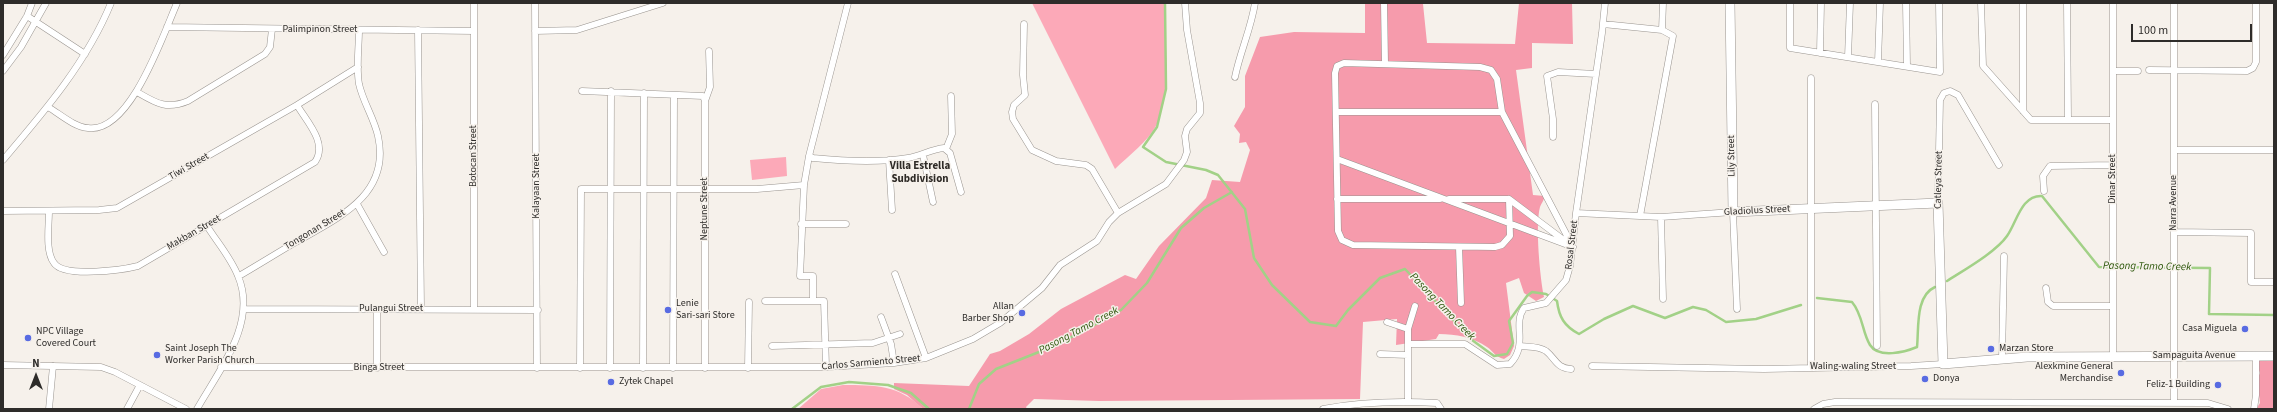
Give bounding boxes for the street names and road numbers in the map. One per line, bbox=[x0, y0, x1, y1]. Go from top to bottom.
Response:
street label: Palimpinon Street bbox=[283, 24, 357, 36]
street label: Botocan Street bbox=[468, 125, 480, 187]
street label: Lily Street bbox=[1726, 135, 1738, 177]
street label: Tiwi Street bbox=[167, 151, 211, 183]
street label: Catleya Street bbox=[1932, 151, 1946, 209]
street label: Kalayaan Street bbox=[531, 153, 543, 219]
street label: Dinar Street bbox=[2107, 154, 2119, 204]
street label: Narra Avenue bbox=[2168, 175, 2180, 231]
street label: Neptune Street bbox=[699, 177, 711, 241]
street label: Gladiolus Street bbox=[1724, 203, 1790, 219]
street label: Tongonan Street bbox=[282, 207, 348, 253]
street label: Makban Street bbox=[165, 213, 223, 253]
street label: Rosal Street bbox=[1563, 220, 1581, 270]
street label: Pulangui Street bbox=[359, 303, 423, 315]
street label: Sampaguita Avenue bbox=[2152, 350, 2236, 362]
street label: Carlos Sarmiento Street bbox=[821, 353, 921, 373]
street label: Waling-waling Street bbox=[1810, 361, 1896, 373]
street label: Binga Street bbox=[354, 362, 404, 374]

